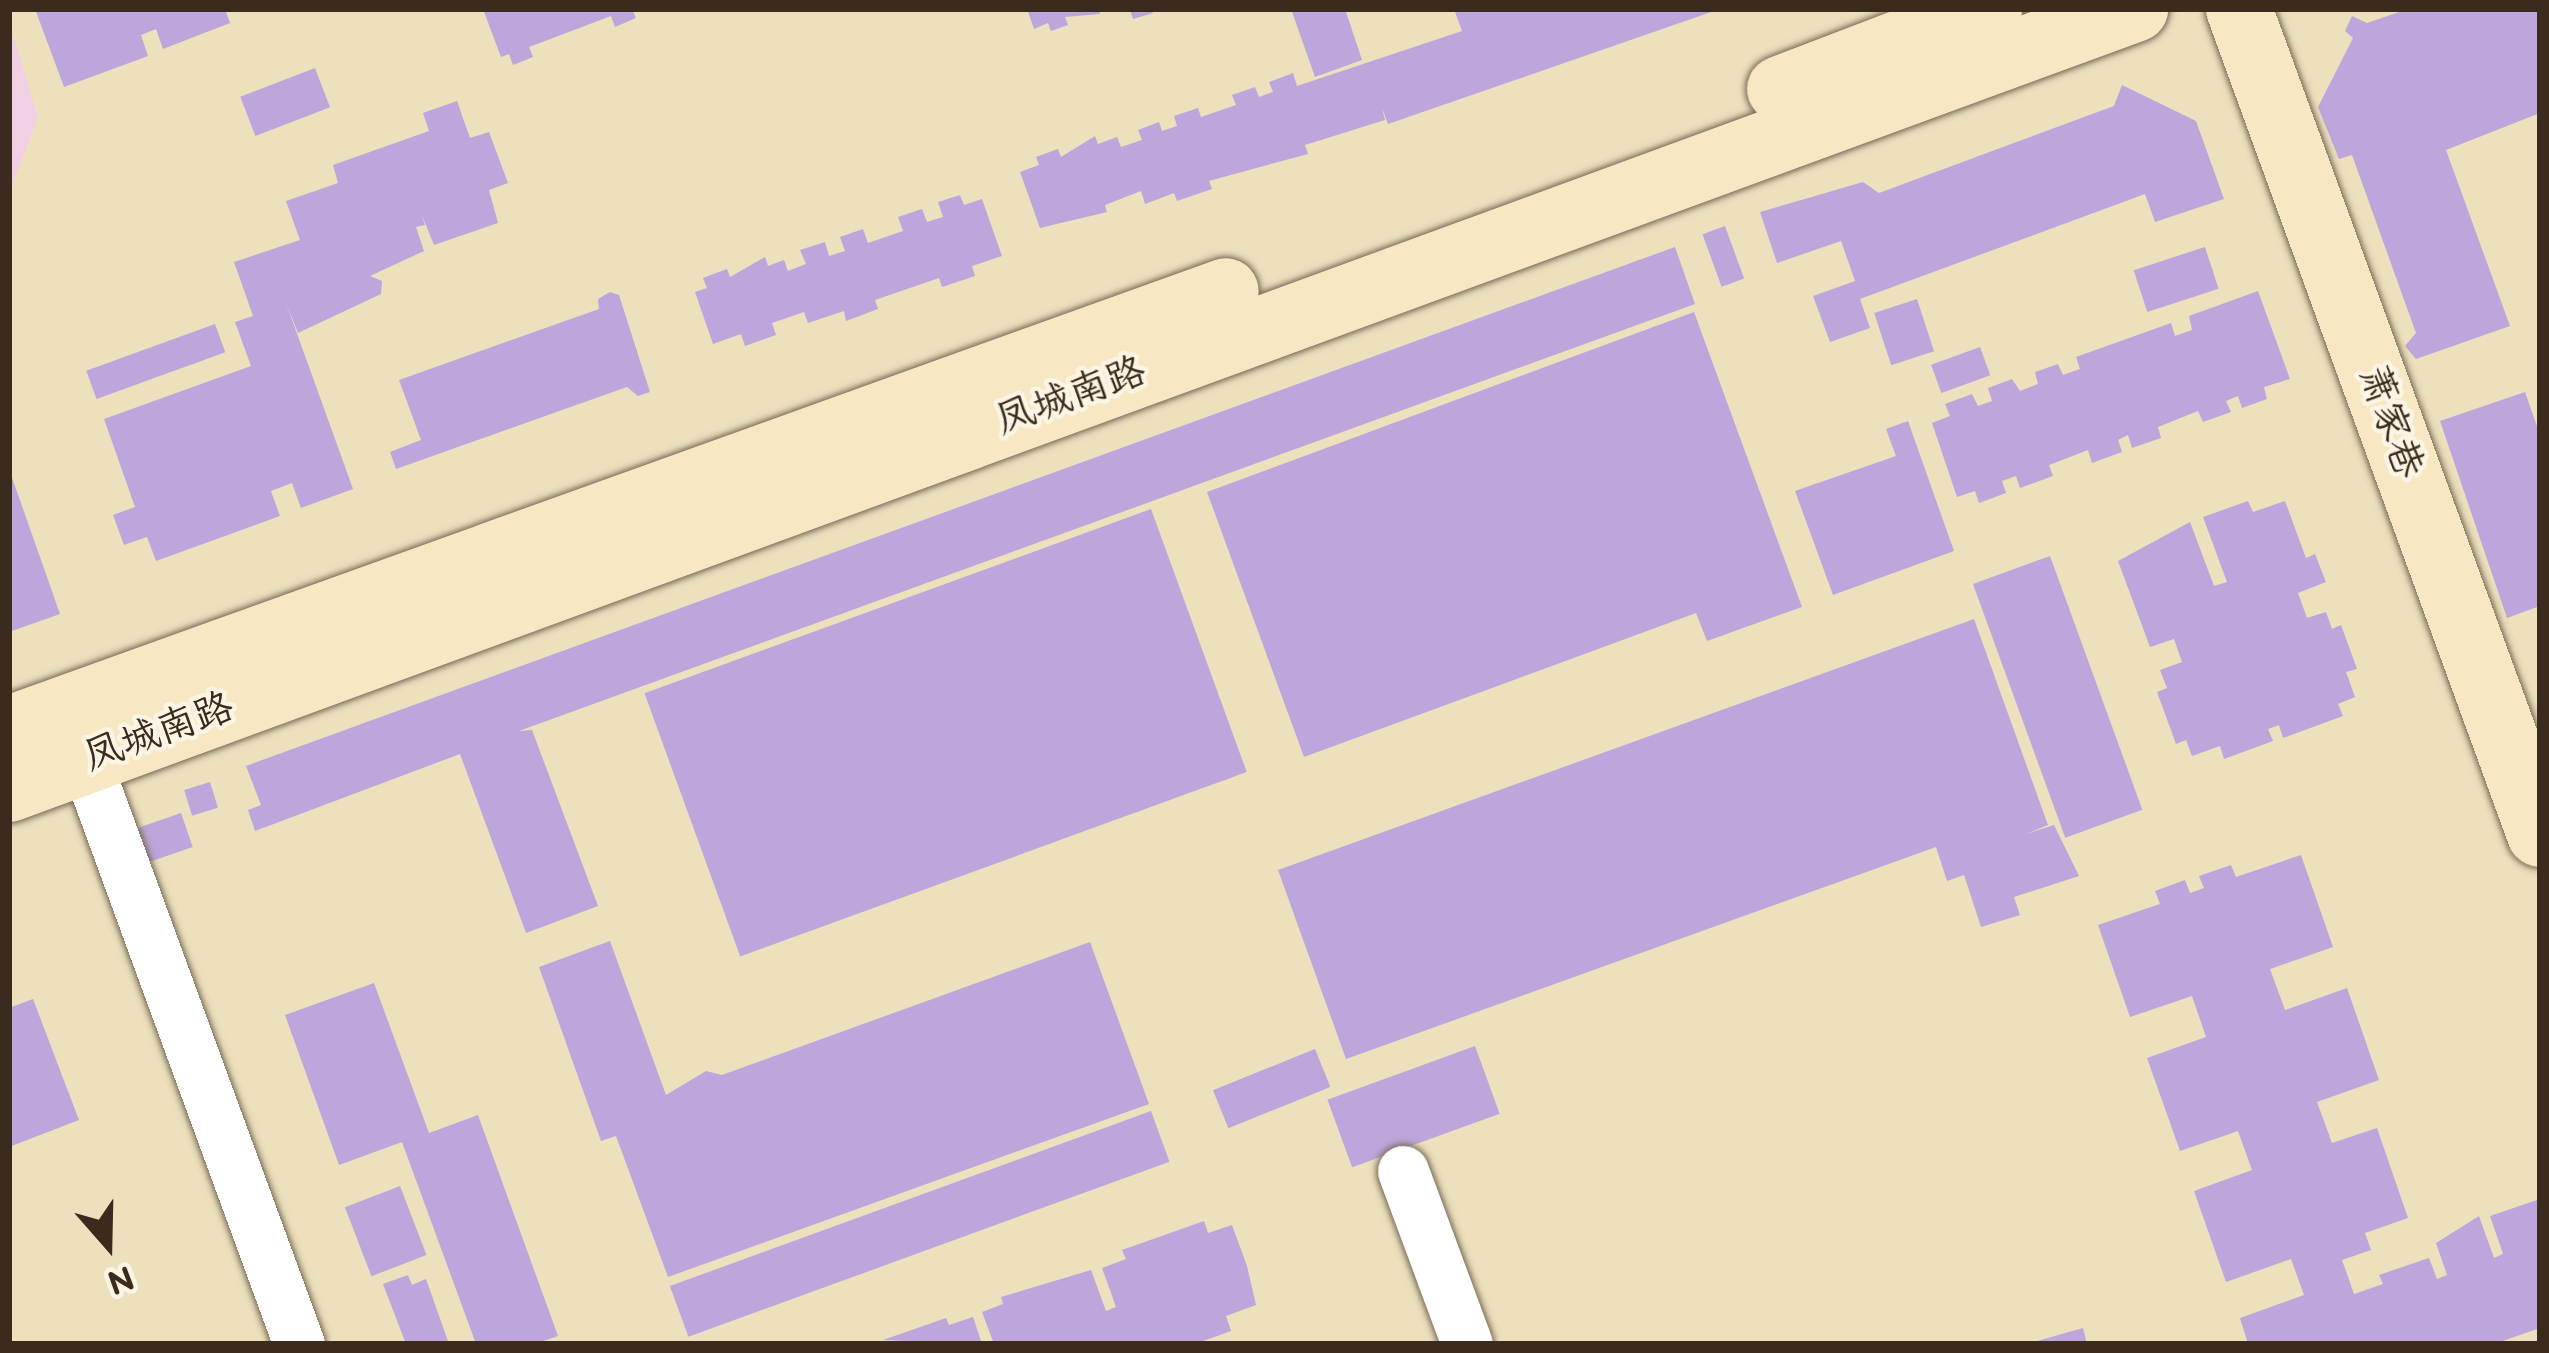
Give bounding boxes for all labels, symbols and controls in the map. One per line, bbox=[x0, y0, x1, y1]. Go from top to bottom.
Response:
street label: 凤城南路 bbox=[990, 348, 1152, 446]
street label: 萧家巷 bbox=[2348, 359, 2432, 485]
street label: 凤城南路 bbox=[78, 684, 240, 782]
north arrow bbox=[48, 1185, 168, 1305]
text: N bbox=[102, 1256, 139, 1302]

